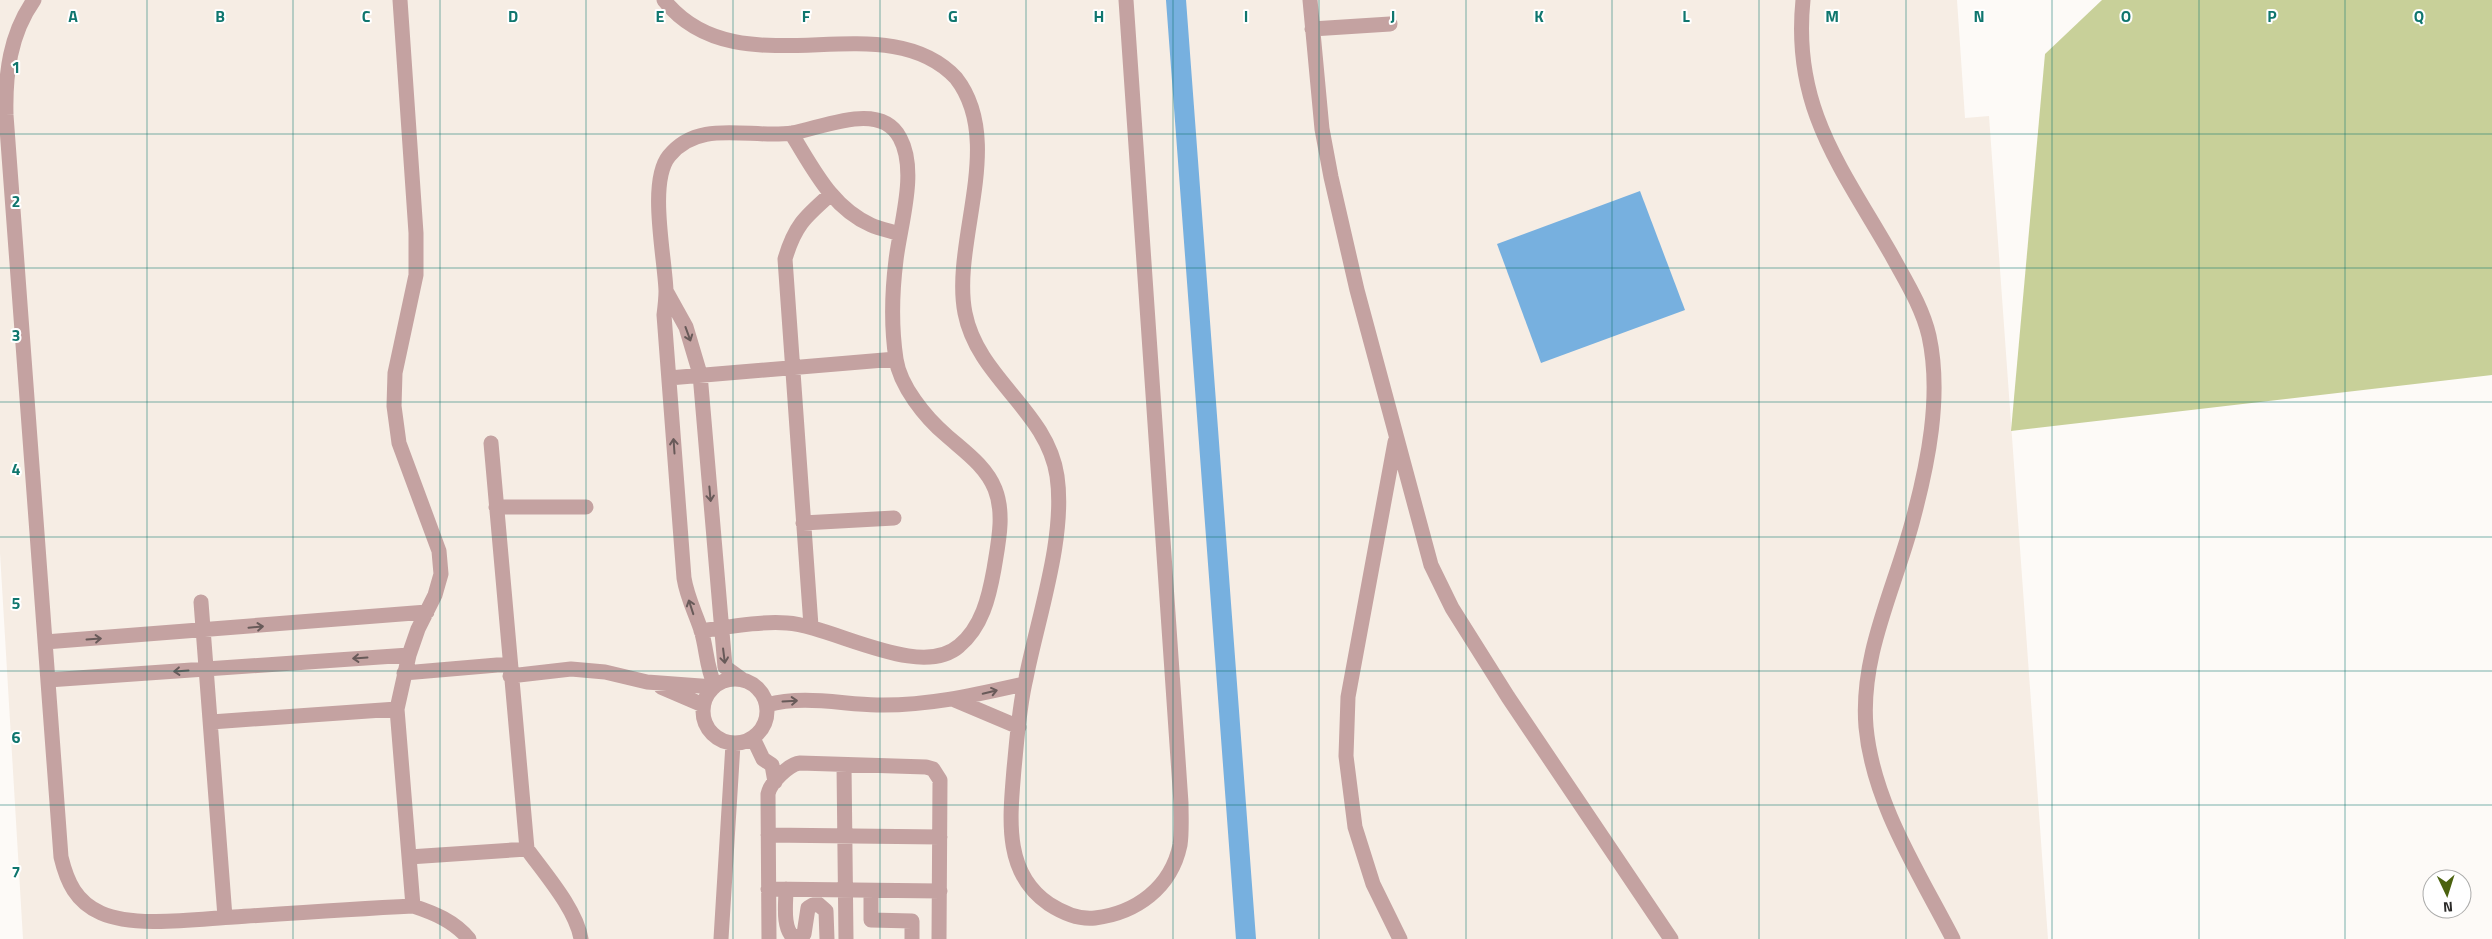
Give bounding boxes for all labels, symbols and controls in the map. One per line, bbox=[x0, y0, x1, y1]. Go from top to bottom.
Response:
text: A bbox=[68, 4, 78, 28]
text: B bbox=[215, 4, 225, 28]
text: C bbox=[362, 4, 371, 28]
text: D bbox=[508, 4, 518, 28]
text: E bbox=[656, 4, 665, 28]
text: F bbox=[802, 4, 811, 28]
text: G bbox=[948, 4, 958, 28]
text: H bbox=[1094, 4, 1104, 28]
text: I bbox=[1244, 4, 1248, 28]
text: J bbox=[1391, 4, 1395, 28]
text: K bbox=[1534, 4, 1544, 28]
text: L bbox=[1682, 4, 1690, 28]
text: M bbox=[1825, 4, 1839, 28]
text: N bbox=[1973, 4, 1985, 28]
text: O bbox=[2121, 4, 2131, 28]
text: P bbox=[2267, 4, 2277, 28]
text: Q bbox=[2414, 4, 2424, 28]
text: 1 bbox=[12, 55, 20, 79]
text: 2 bbox=[12, 189, 20, 213]
text: 3 bbox=[12, 323, 20, 347]
one-way arrow bbox=[684, 326, 693, 341]
one-way arrow bbox=[669, 438, 678, 454]
text: 4 bbox=[12, 457, 21, 481]
one-way arrow bbox=[705, 486, 714, 502]
text: 5 bbox=[12, 591, 21, 615]
one-way arrow bbox=[686, 599, 695, 615]
one-way arrow bbox=[248, 622, 264, 631]
one-way arrow bbox=[86, 634, 102, 643]
one-way arrow bbox=[719, 648, 729, 664]
one-way arrow bbox=[352, 654, 368, 663]
one-way arrow bbox=[173, 666, 189, 675]
one-way arrow bbox=[981, 687, 997, 696]
one-way arrow bbox=[782, 696, 798, 705]
text: 6 bbox=[12, 725, 21, 749]
text: 7 bbox=[12, 860, 20, 884]
north arrow bbox=[2422, 869, 2472, 919]
text: N bbox=[2442, 897, 2454, 918]

